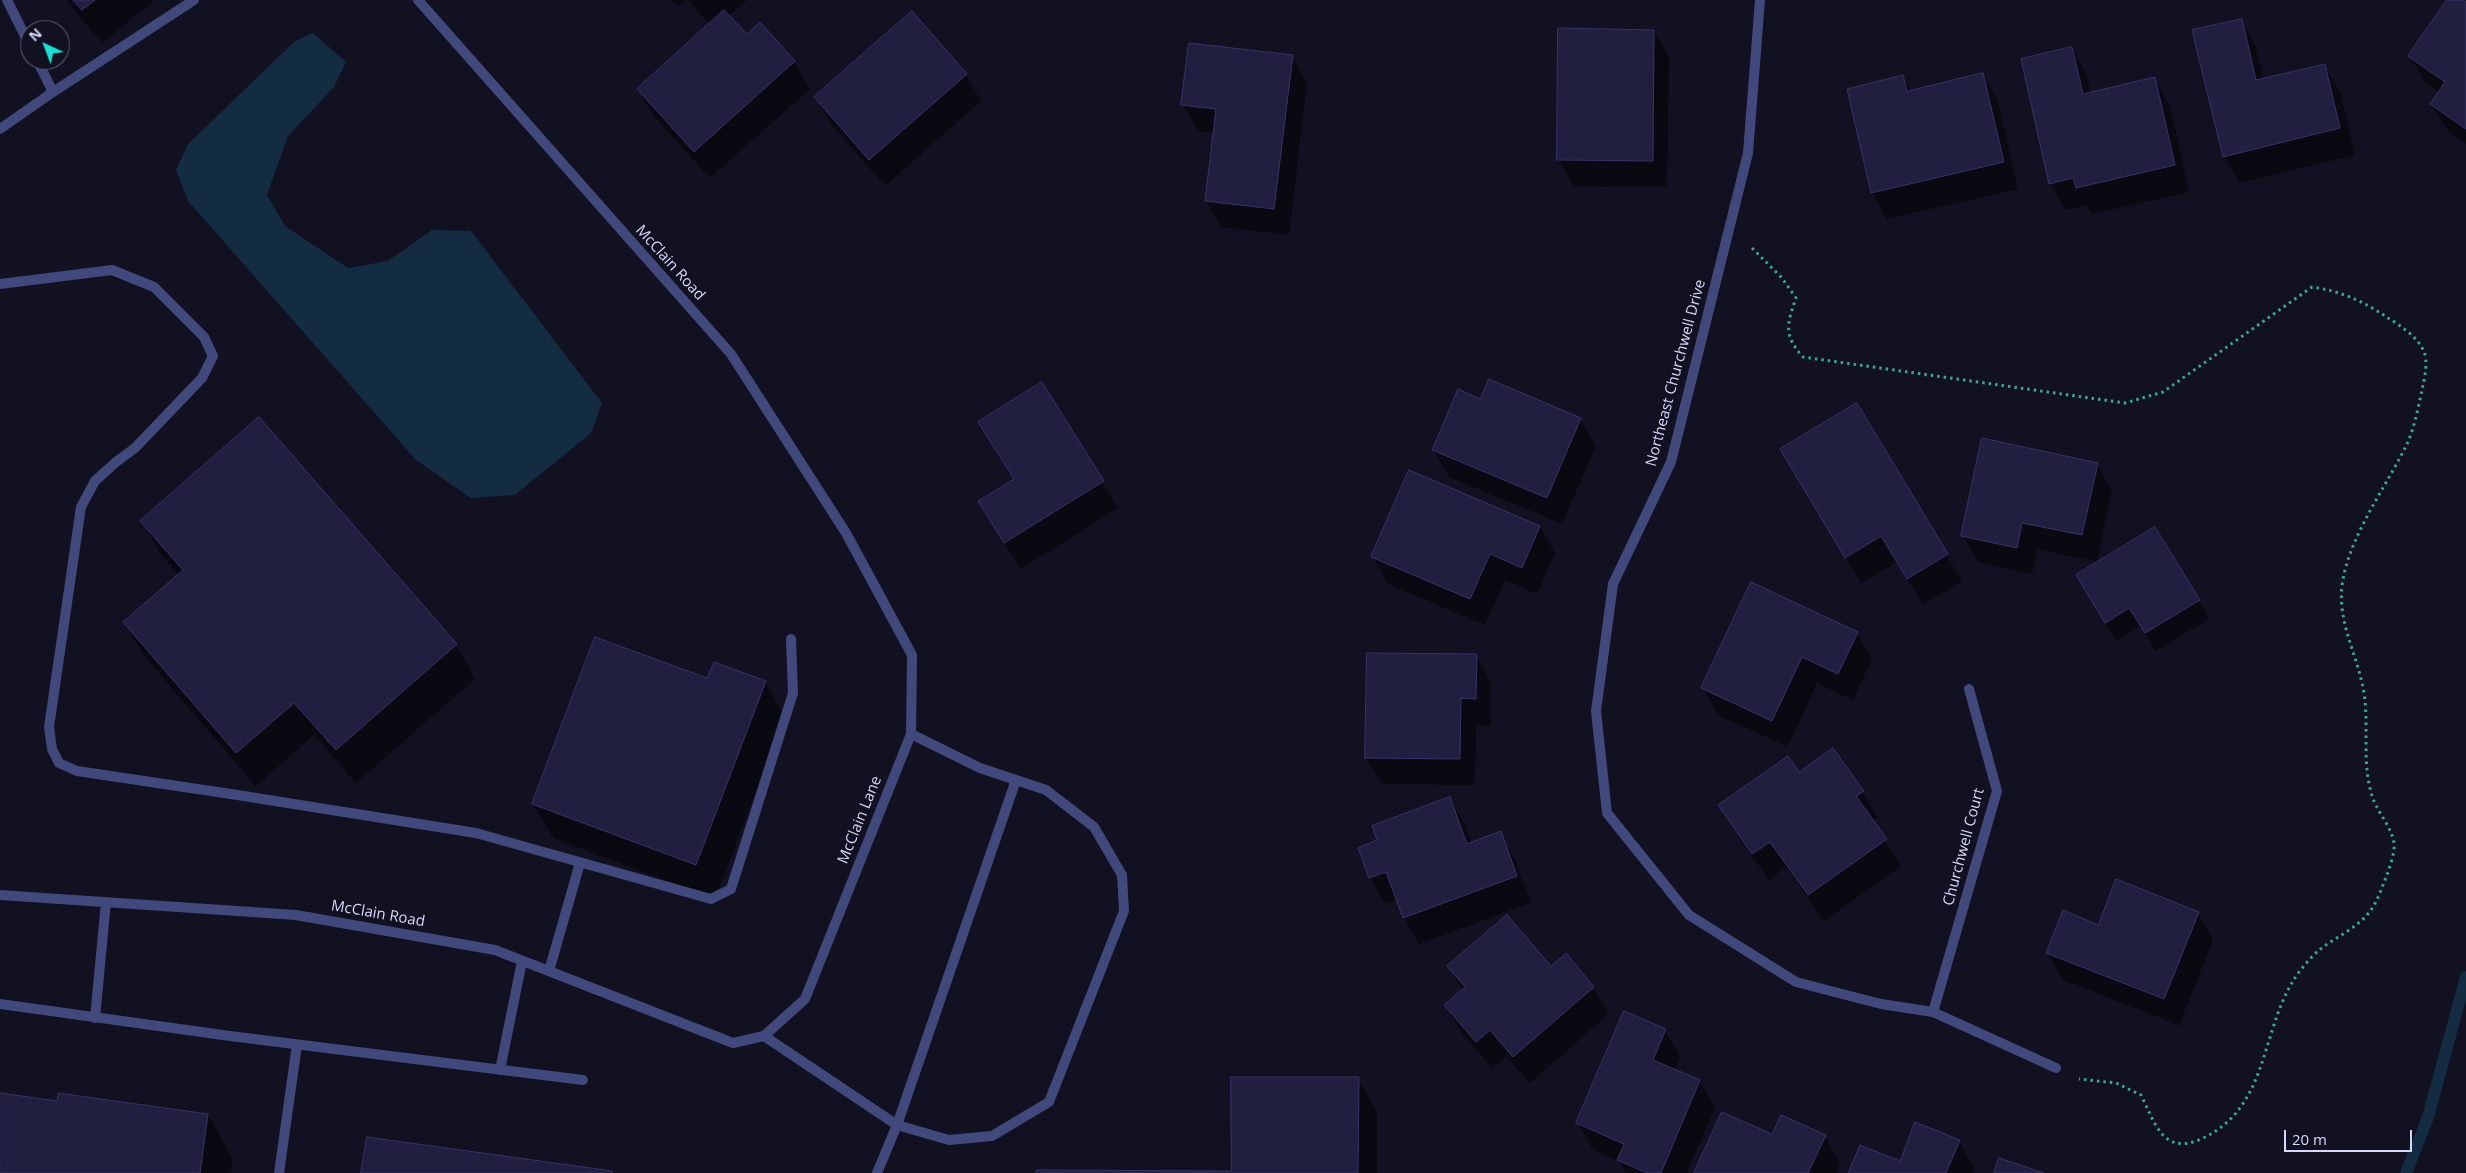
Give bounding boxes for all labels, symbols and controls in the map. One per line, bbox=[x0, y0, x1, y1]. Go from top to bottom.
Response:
north arrow bbox=[20, 20, 70, 70]
text: N bbox=[24, 24, 46, 45]
street label: McClain Road bbox=[632, 222, 708, 304]
street label: Northeast Churchwell Drive bbox=[1642, 278, 1710, 468]
street label: McClain Lane bbox=[834, 774, 886, 866]
street label: Churchwell Court bbox=[1940, 786, 1988, 908]
street label: McClain Road bbox=[330, 897, 426, 931]
scale bar bbox=[2286, 1120, 2414, 1152]
text: 20 m bbox=[2292, 1129, 2327, 1149]

